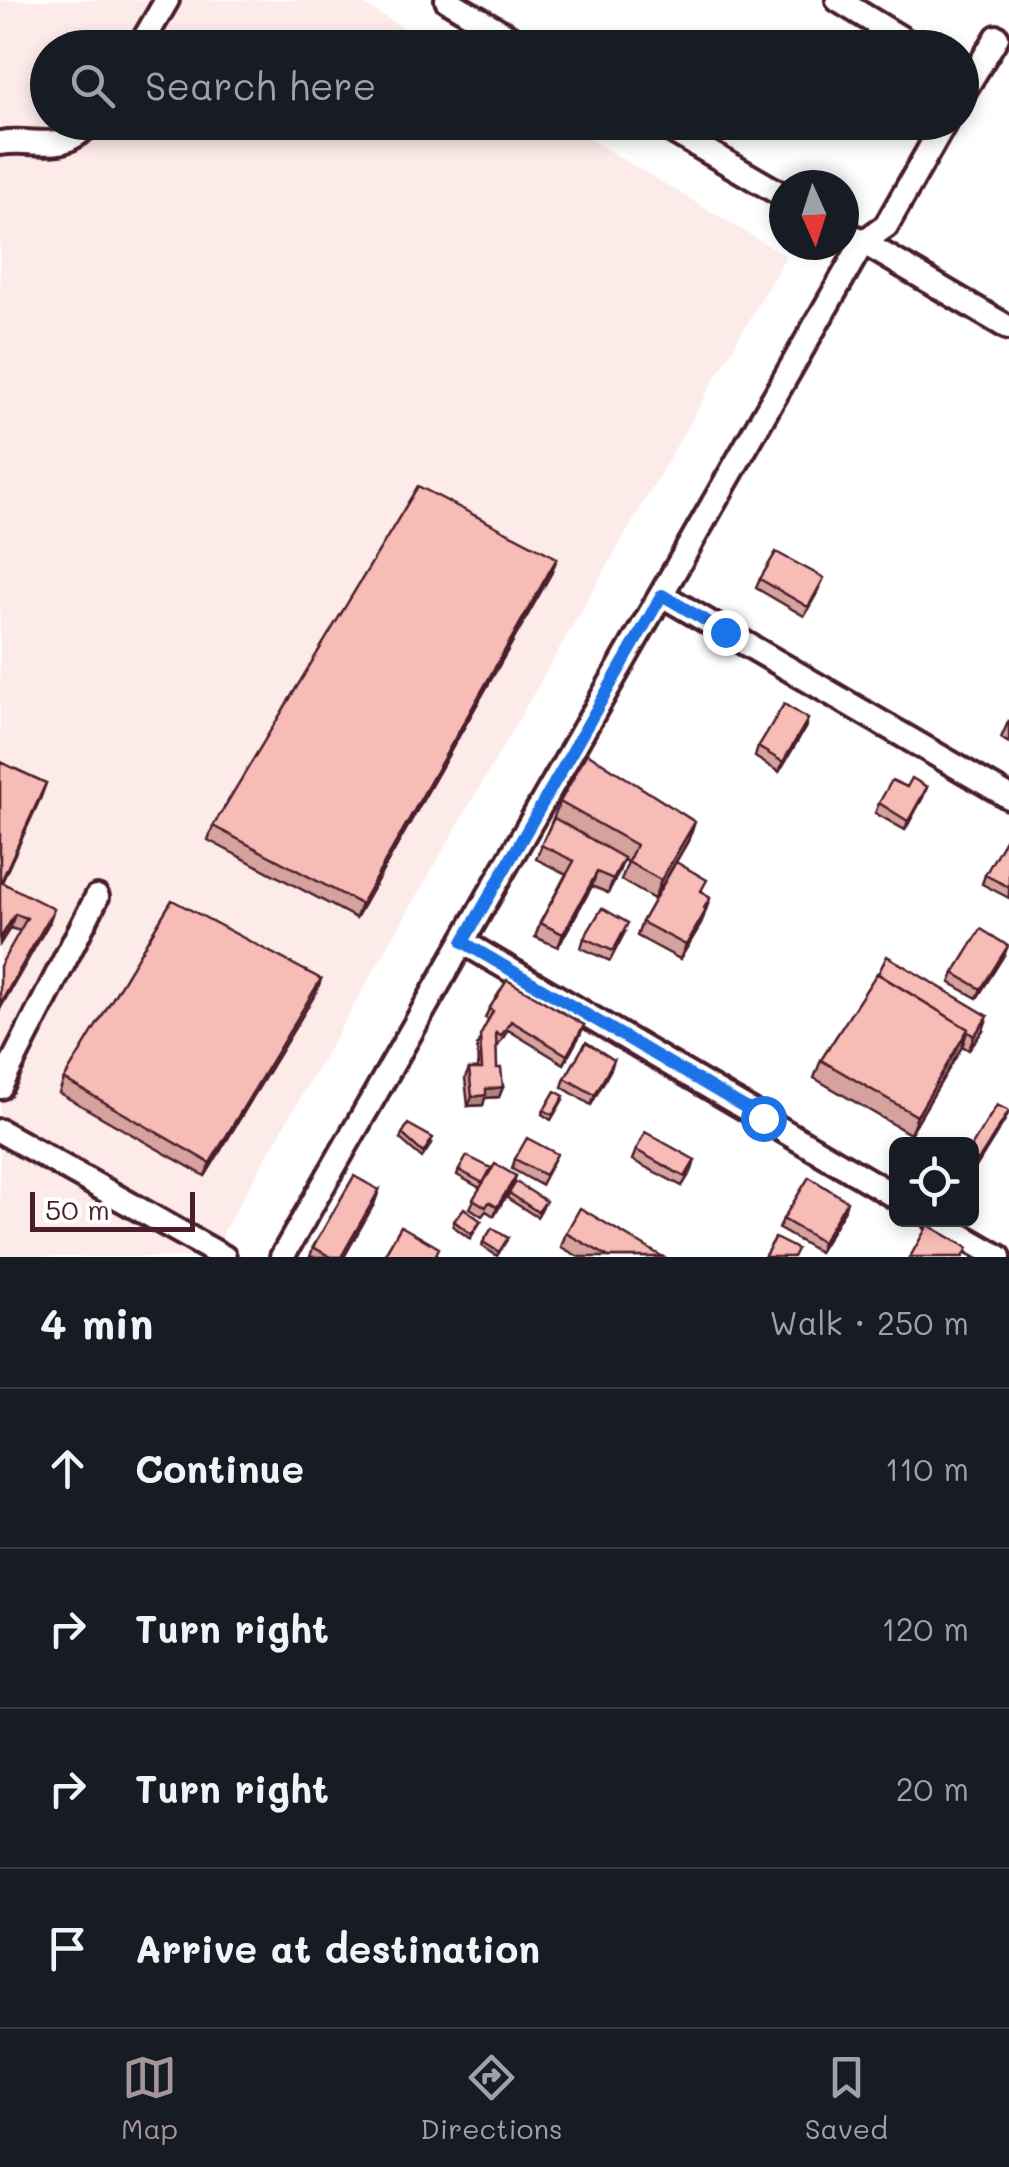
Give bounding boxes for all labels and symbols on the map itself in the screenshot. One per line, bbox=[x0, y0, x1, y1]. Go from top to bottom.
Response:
north arrow bbox=[769, 170, 859, 260]
route end bbox=[703, 610, 749, 656]
route start bbox=[741, 1096, 787, 1142]
scale bar bbox=[30, 1187, 195, 1232]

